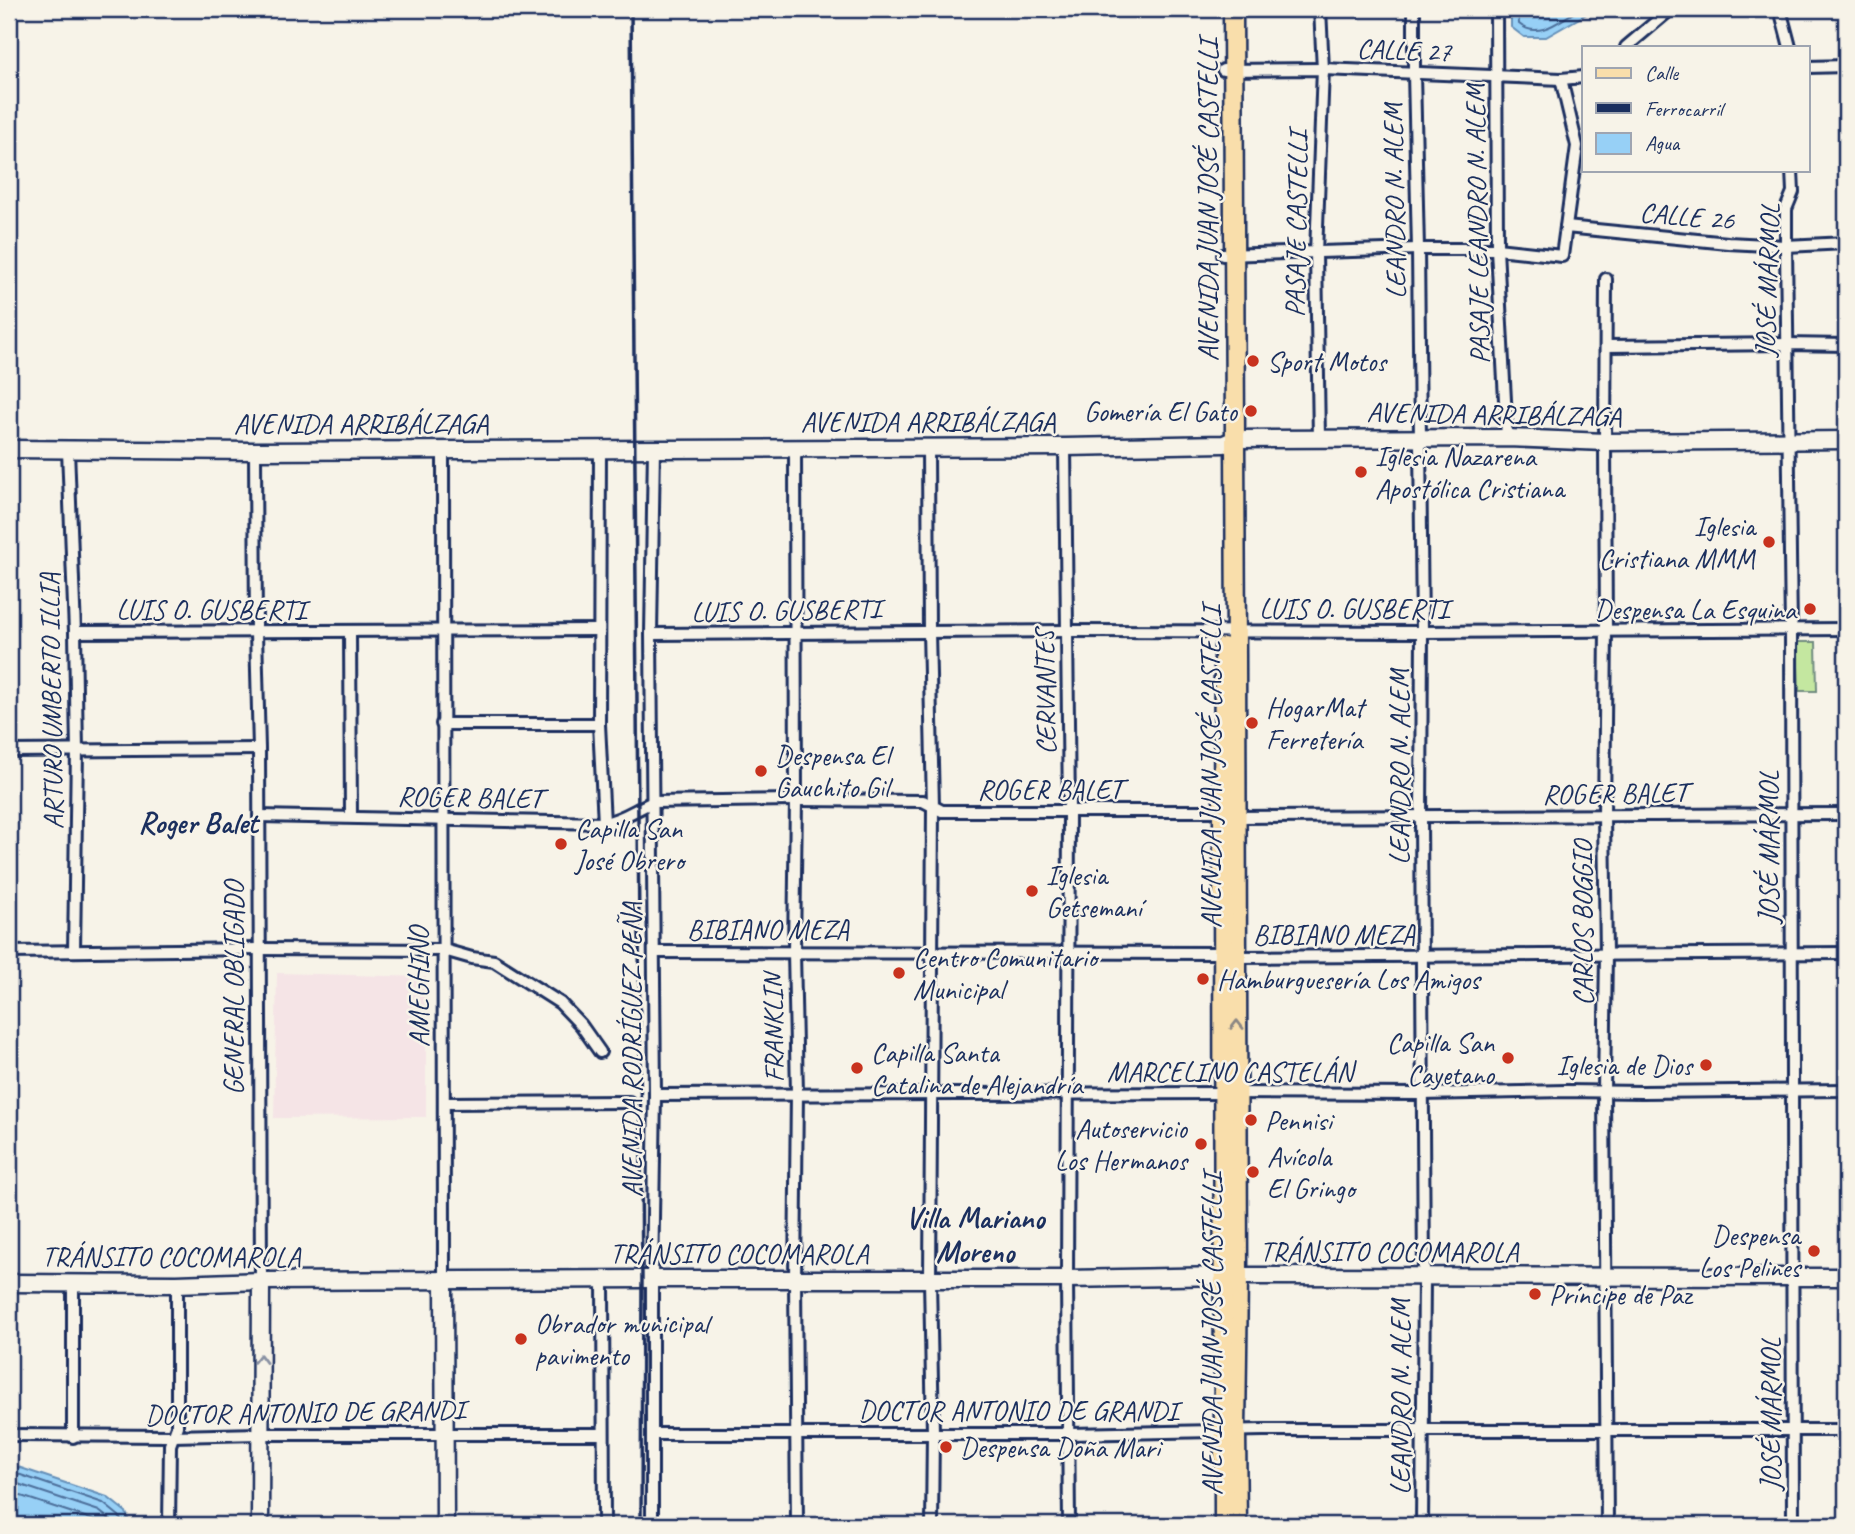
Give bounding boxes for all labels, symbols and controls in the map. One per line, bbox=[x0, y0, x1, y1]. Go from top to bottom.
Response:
street label: CALLE 27 bbox=[1356, 31, 1453, 69]
street label: AVENIDA JUAN JOSÉ CASTELLI bbox=[1190, 33, 1225, 361]
legend bbox=[1582, 46, 1810, 172]
text: Calle bbox=[1645, 60, 1679, 86]
street label: PASAJE LEANDRO N. ALEM bbox=[1457, 82, 1497, 364]
text: Ferrocarril bbox=[1645, 96, 1726, 122]
street label: LEANDRO N. ALEM bbox=[1375, 101, 1413, 299]
street label: PASAJE CASTELLI bbox=[1277, 125, 1315, 317]
text: Agua bbox=[1645, 130, 1681, 156]
street label: CALLE 26 bbox=[1638, 194, 1737, 238]
street label: JOSÉ MÁRMOL bbox=[1747, 202, 1787, 359]
place label: Sport Motos bbox=[1267, 344, 1388, 379]
marker: Sport Motos bbox=[1245, 353, 1261, 369]
place label: Gomería El Gato bbox=[1084, 394, 1239, 429]
street label: AVENIDA ARRIBÁLZAGA bbox=[1366, 394, 1622, 434]
marker: Gomería El Gato bbox=[1243, 403, 1259, 419]
street label: AVENIDA ARRIBÁLZAGA bbox=[801, 404, 1056, 439]
street label: AVENIDA ARRIBÁLZAGA bbox=[234, 406, 489, 441]
place label: Iglesia Nazarena Apostólica Cristiana bbox=[1375, 439, 1566, 506]
marker: Iglesia Nazarena Apostólica Cristiana bbox=[1353, 464, 1369, 480]
place label: Iglesia Cristiana MMM bbox=[1599, 509, 1758, 576]
marker: Iglesia Cristiana MMM bbox=[1761, 534, 1777, 550]
street label: ARTURO UMBERTO ILLIA bbox=[31, 571, 71, 830]
street label: LUIS O. GUSBERTI bbox=[691, 591, 887, 629]
street label: LUIS O. GUSBERTI bbox=[1259, 591, 1455, 626]
street label: LUIS O. GUSBERTI bbox=[116, 592, 312, 627]
place label: Despensa La Esquina bbox=[1595, 592, 1798, 627]
street label: AVENIDA JUAN JOSÉ CASTELLI bbox=[1193, 600, 1228, 928]
marker: Despensa La Esquina bbox=[1802, 601, 1818, 617]
street label: CERVANTES bbox=[1026, 625, 1064, 755]
street label: LEANDRO N. ALEM bbox=[1382, 667, 1417, 865]
place label: HogarMat Ferretería bbox=[1266, 690, 1368, 757]
marker: HogarMat Ferretería bbox=[1244, 715, 1260, 731]
place label: Despensa El Gauchito Gil bbox=[775, 738, 895, 805]
marker: Despensa El Gauchito Gil bbox=[753, 763, 769, 779]
street label: JOSÉ MÁRMOL bbox=[1751, 770, 1786, 925]
street label: ROGER BALET bbox=[977, 772, 1130, 807]
street label: ROGER BALET bbox=[1542, 774, 1695, 812]
street label: ROGER BALET bbox=[397, 778, 550, 816]
district label: Roger Balet bbox=[138, 804, 261, 842]
place label: Capilla San José Obrero bbox=[573, 811, 687, 878]
marker: Capilla San José Obrero bbox=[553, 836, 569, 852]
street label: CARLOS BOGGIO bbox=[1565, 837, 1600, 1006]
place label: Iglesia Getsemaní bbox=[1046, 858, 1147, 925]
street label: GENERAL OBLIGADO bbox=[216, 878, 251, 1095]
marker: Iglesia Getsemaní bbox=[1024, 883, 1040, 899]
street label: AVENIDA RODRÍGUEZ PEÑA bbox=[614, 901, 649, 1198]
street label: BIBIANO MEZA bbox=[687, 912, 850, 947]
street label: BIBIANO MEZA bbox=[1253, 917, 1416, 952]
street label: AMEGHINO bbox=[401, 924, 436, 1047]
place label: Centro Comunitario Municipal bbox=[913, 940, 1100, 1007]
place label: Hamburguesería Los Amigos bbox=[1217, 962, 1482, 997]
marker: Centro Comunitario Municipal bbox=[891, 965, 907, 981]
street label: FRANKLIN bbox=[754, 969, 791, 1083]
marker: Hamburguesería Los Amigos bbox=[1195, 971, 1211, 987]
one-way arrow bbox=[1229, 1019, 1245, 1030]
place label: Capilla San Cayetano bbox=[1387, 1025, 1496, 1092]
place label: Capilla Santa Catalina de Alejandría bbox=[871, 1035, 1084, 1102]
place label: Iglesia de Dios bbox=[1557, 1048, 1694, 1083]
marker: Capilla San Cayetano bbox=[1500, 1050, 1516, 1066]
street label: MARCELINO CASTELÁN bbox=[1107, 1054, 1357, 1089]
marker: Iglesia de Dios bbox=[1698, 1057, 1714, 1073]
marker: Capilla Santa Catalina de Alejandría bbox=[849, 1060, 865, 1076]
place label: Pennisi bbox=[1265, 1103, 1336, 1138]
place label: Autoservicio Los Hermanos bbox=[1055, 1111, 1189, 1178]
marker: Pennisi bbox=[1243, 1112, 1259, 1128]
marker: Autoservicio Los Hermanos bbox=[1193, 1136, 1209, 1152]
place label: Avícola El Gringo bbox=[1267, 1139, 1358, 1206]
marker: Avícola El Gringo bbox=[1245, 1164, 1261, 1180]
street label: AVENIDA JUAN JOSÉ CASTELLI bbox=[1194, 1167, 1229, 1495]
district label: Villa Mariano Moreno bbox=[906, 1199, 1047, 1271]
place label: Despensa Los Pelines bbox=[1699, 1218, 1803, 1285]
street label: TRÁNSITO COCOMAROLA bbox=[1260, 1234, 1520, 1269]
street label: TRÁNSITO COCOMAROLA bbox=[610, 1236, 870, 1271]
street label: TRÁNSITO COCOMAROLA bbox=[42, 1239, 302, 1274]
marker: Despensa Los Pelines bbox=[1806, 1243, 1822, 1259]
place label: Príncipe de Paz bbox=[1549, 1277, 1693, 1312]
marker: Príncipe de Paz bbox=[1527, 1286, 1543, 1302]
street label: LEANDRO N. ALEM bbox=[1383, 1297, 1418, 1495]
place label: Obrador municipal pavimento bbox=[535, 1306, 714, 1373]
marker: Obrador municipal pavimento bbox=[513, 1331, 529, 1347]
street label: JOSÉ MÁRMOL bbox=[1753, 1337, 1788, 1492]
one-way arrow bbox=[252, 1353, 268, 1364]
street label: DOCTOR ANTONIO DE GRANDI bbox=[145, 1392, 471, 1432]
street label: DOCTOR ANTONIO DE GRANDI bbox=[858, 1393, 1184, 1428]
place label: Despensa Doña Mari bbox=[960, 1430, 1164, 1465]
marker: Despensa Doña Mari bbox=[938, 1439, 954, 1455]

